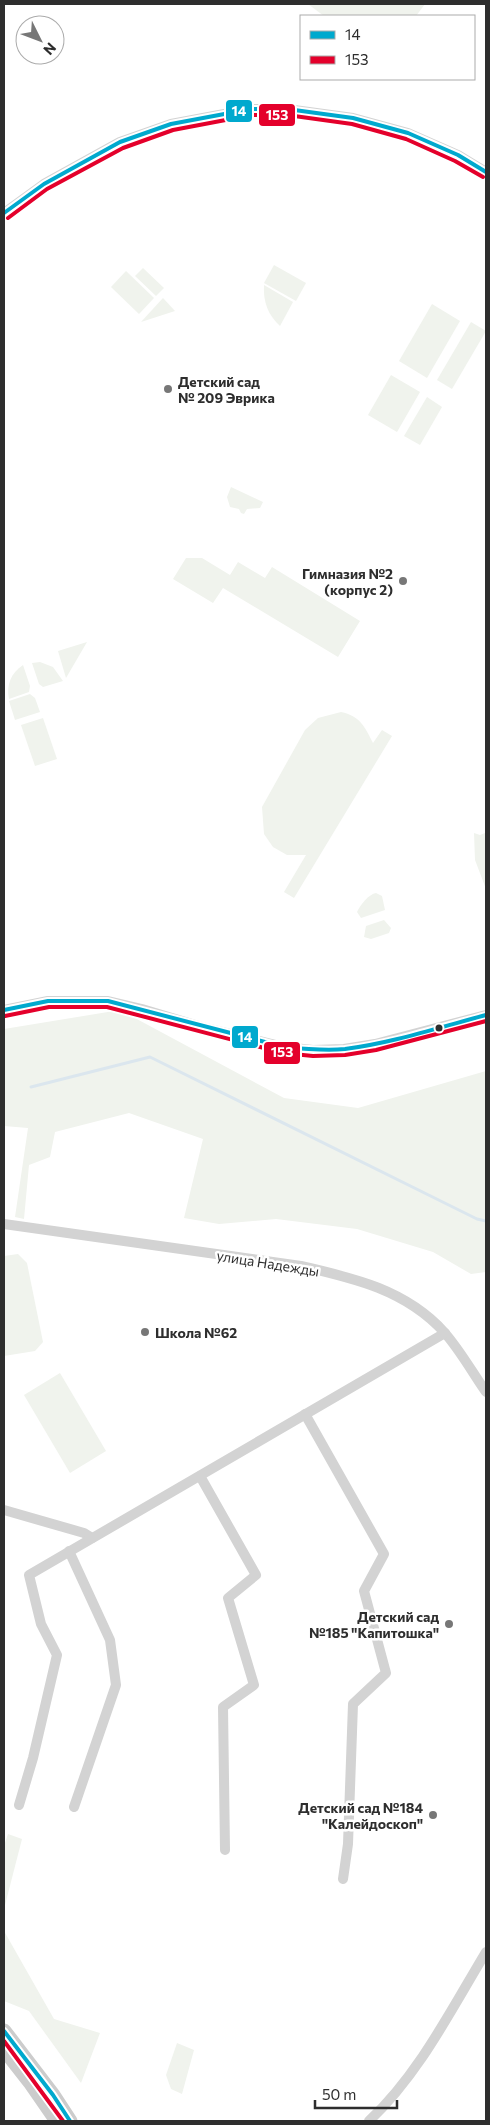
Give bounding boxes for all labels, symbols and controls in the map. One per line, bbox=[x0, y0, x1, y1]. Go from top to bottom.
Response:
north arrow bbox=[15, 15, 65, 65]
legend bbox=[300, 15, 475, 80]
text: 14 bbox=[345, 25, 360, 43]
text: N bbox=[40, 39, 60, 59]
text: 153 bbox=[345, 50, 369, 68]
line badge: 14 bbox=[225, 99, 253, 123]
text: 14 bbox=[232, 102, 247, 119]
line badge: 153 bbox=[258, 103, 296, 127]
text: 153 bbox=[266, 106, 288, 123]
place label: Детский сад № 209 Эврика bbox=[178, 373, 275, 406]
marker: Детский сад № 209 Эврика bbox=[162, 383, 174, 395]
place label: Гимназия №2 (корпус 2) bbox=[302, 565, 393, 598]
marker: Гимназия №2 (корпус 2) bbox=[397, 575, 409, 587]
unlabelled marker bbox=[434, 1023, 444, 1033]
line badge: 14 bbox=[231, 1025, 259, 1049]
text: 14 bbox=[238, 1028, 253, 1045]
line badge: 153 bbox=[263, 1041, 301, 1065]
text: 153 bbox=[271, 1043, 293, 1060]
street label: улица Надежды bbox=[215, 1246, 321, 1280]
place label: Школа №62 bbox=[155, 1324, 237, 1341]
marker: Школа №62 bbox=[139, 1326, 151, 1338]
place label: Детский сад №185 "Капитошка" bbox=[309, 1608, 439, 1641]
marker: Детский сад №185 "Капитошка" bbox=[443, 1618, 455, 1630]
place label: Детский сад №184 "Калейдоскоп" bbox=[298, 1799, 423, 1832]
marker: Детский сад №184 "Калейдоскоп" bbox=[427, 1809, 439, 1821]
scale bar bbox=[315, 2078, 398, 2110]
text: 50 m bbox=[322, 2085, 356, 2103]

